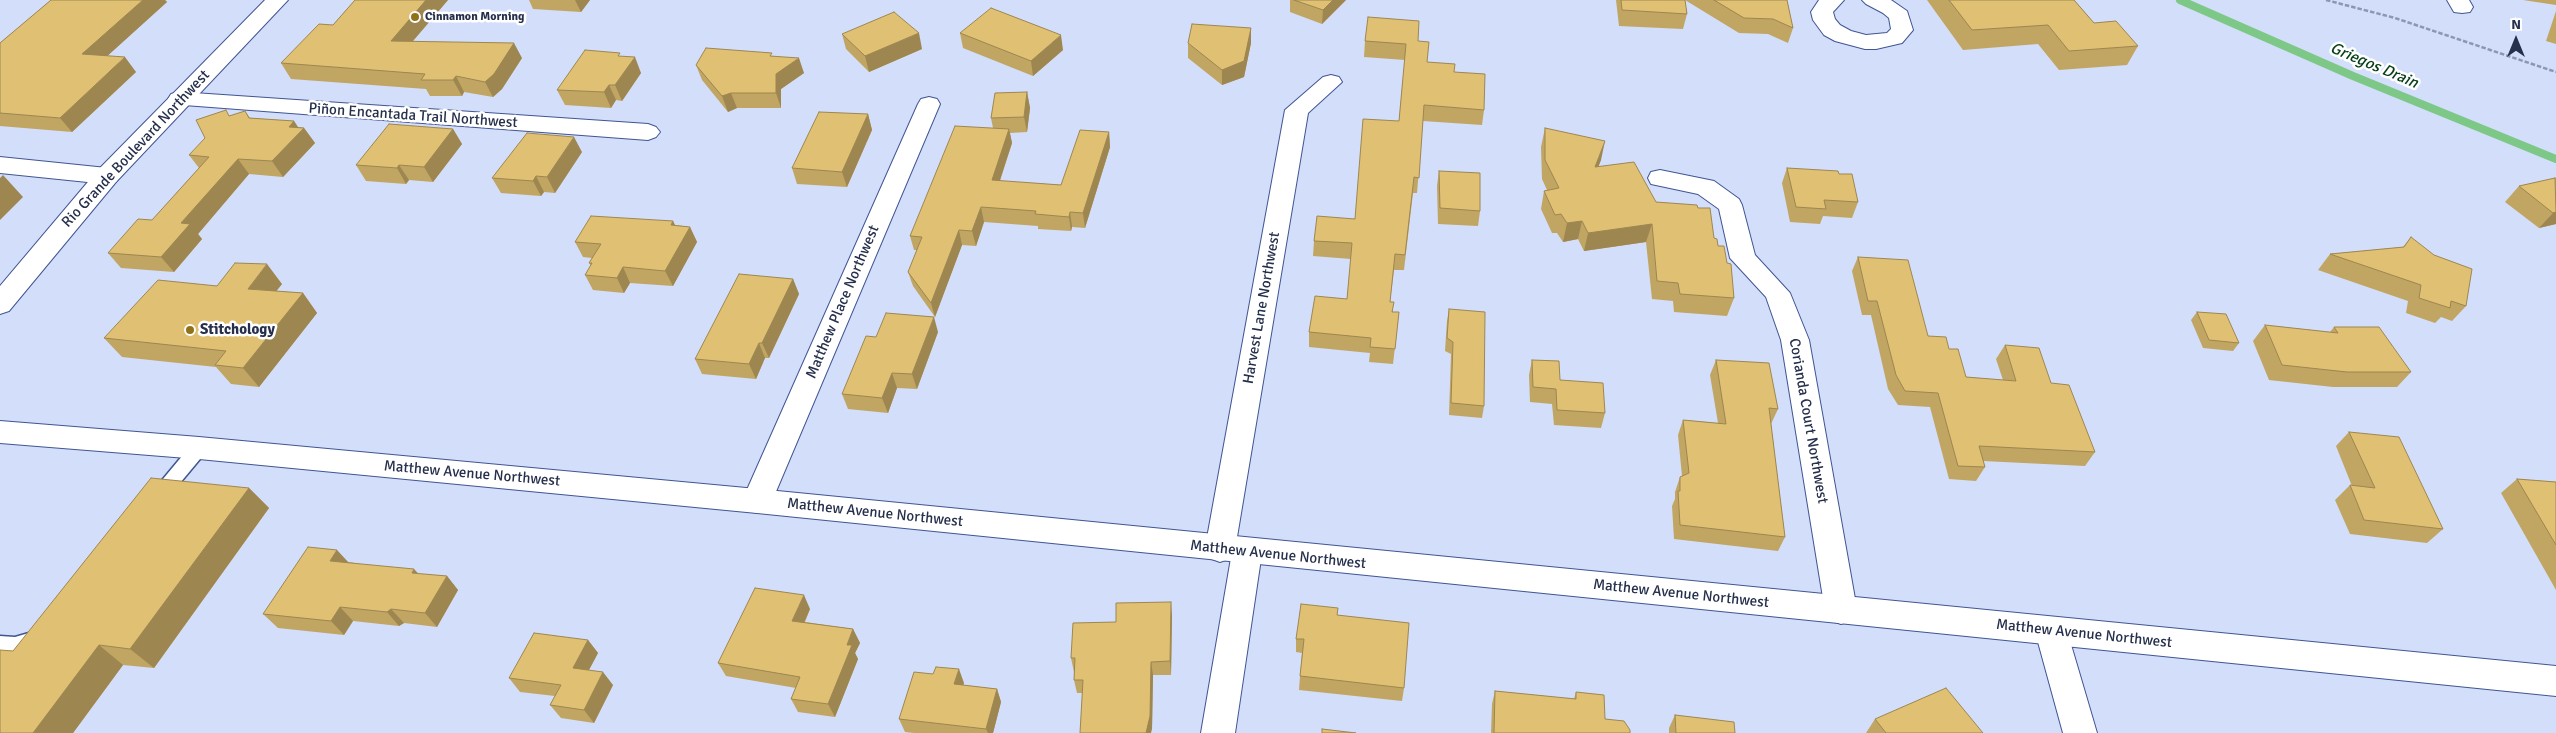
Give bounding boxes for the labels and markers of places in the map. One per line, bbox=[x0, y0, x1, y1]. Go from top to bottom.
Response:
place label: Cinnamon Morning bbox=[425, 10, 525, 24]
marker: Cinnamon Morning bbox=[409, 11, 421, 23]
place label: Stitchology bbox=[200, 321, 275, 339]
marker: Stitchology bbox=[184, 324, 196, 336]

